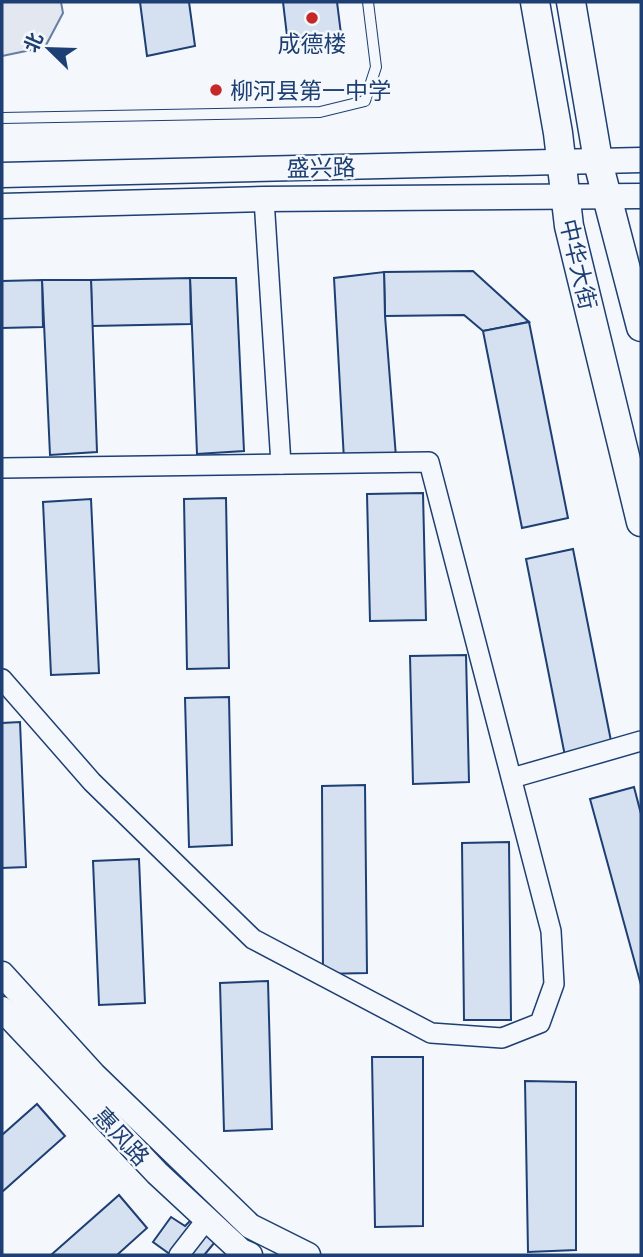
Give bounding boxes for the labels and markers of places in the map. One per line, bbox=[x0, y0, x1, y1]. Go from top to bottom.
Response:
marker: 成德楼 bbox=[304, 10, 320, 26]
place label: 成德楼 bbox=[278, 29, 347, 57]
place label: 柳河县第一中学 bbox=[230, 76, 391, 104]
marker: 柳河县第一中学 bbox=[208, 82, 224, 98]

